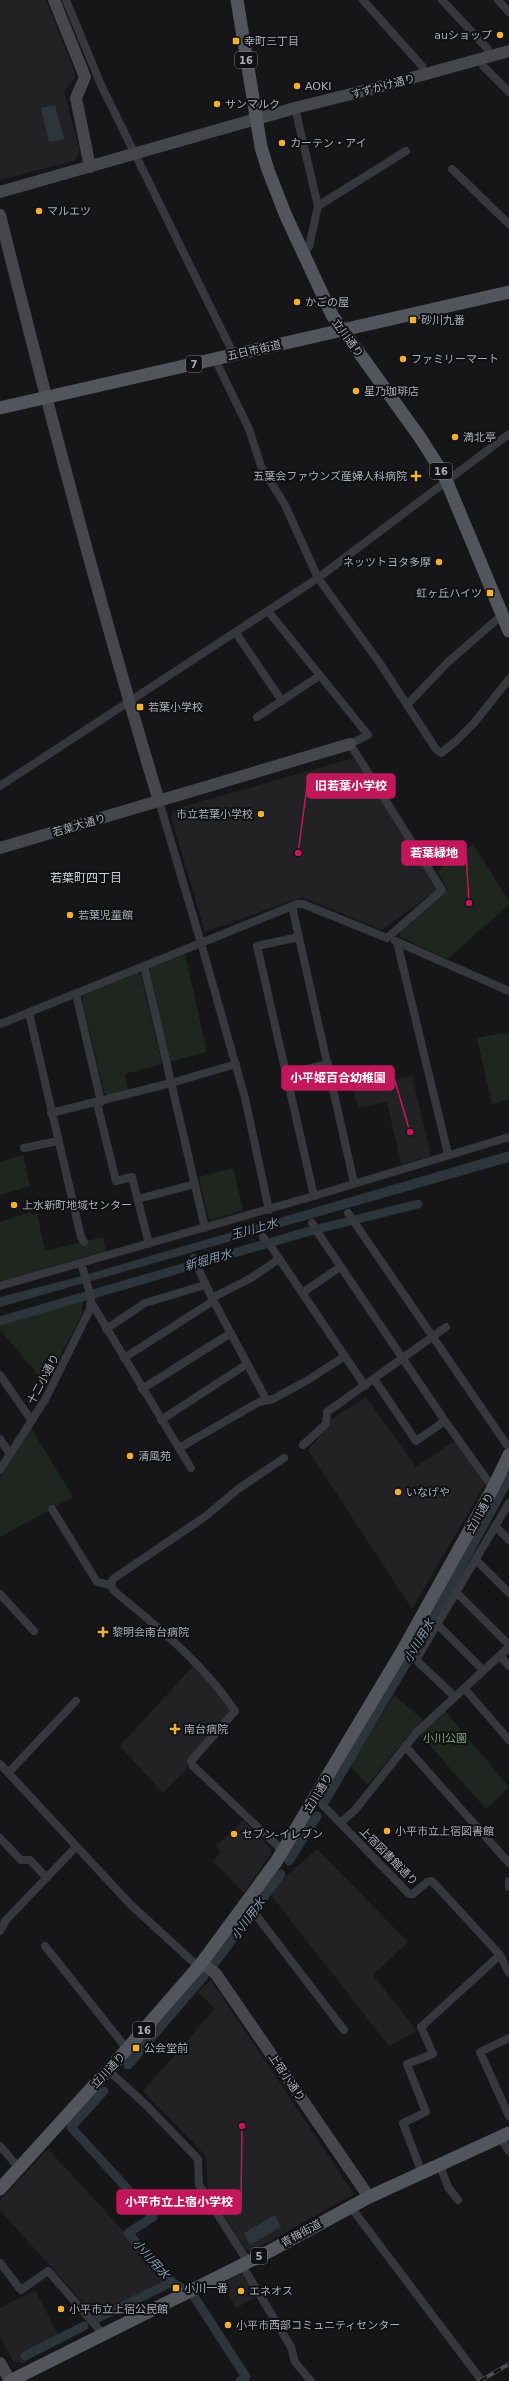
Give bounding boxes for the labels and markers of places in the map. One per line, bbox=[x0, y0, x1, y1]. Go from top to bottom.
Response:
place label: auショップ bbox=[434, 29, 492, 42]
marker: auショップ bbox=[495, 30, 505, 40]
place label: 幸町三丁目 bbox=[244, 35, 299, 48]
marker: 幸町三丁目 bbox=[231, 36, 241, 46]
place label: AOKI bbox=[305, 80, 331, 93]
marker: AOKI bbox=[292, 81, 302, 91]
place label: サンマルク bbox=[225, 98, 280, 111]
marker: サンマルク bbox=[212, 99, 222, 109]
place label: カーテン・アイ bbox=[290, 137, 366, 150]
marker: カーテン・アイ bbox=[277, 138, 287, 148]
place label: マルエツ bbox=[47, 205, 91, 218]
marker: マルエツ bbox=[34, 206, 44, 216]
place label: かごの屋 bbox=[305, 296, 349, 309]
marker: かごの屋 bbox=[292, 297, 302, 307]
place label: 砂川九番 bbox=[421, 314, 465, 327]
marker: 砂川九番 bbox=[408, 315, 418, 325]
place label: ファミリーマート bbox=[411, 353, 499, 366]
marker: ファミリーマート bbox=[398, 354, 408, 364]
place label: 星乃珈琲店 bbox=[364, 385, 419, 398]
marker: 星乃珈琲店 bbox=[351, 386, 361, 396]
place label: 満北亭 bbox=[463, 431, 496, 444]
marker: 満北亭 bbox=[450, 432, 460, 442]
place label: 五葉会ファウンズ産婦人科病院 bbox=[253, 470, 407, 483]
marker: 五葉会ファウンズ産婦人科病院 bbox=[410, 470, 422, 482]
place label: ネッツトヨタ多摩 bbox=[343, 556, 431, 569]
marker: ネッツトヨタ多摩 bbox=[434, 557, 444, 567]
place label: 虹ヶ丘ハイツ bbox=[416, 587, 482, 600]
marker: 虹ヶ丘ハイツ bbox=[485, 588, 495, 598]
place label: 若葉小学校 bbox=[148, 701, 203, 714]
marker: 若葉小学校 bbox=[135, 702, 145, 712]
callout: 旧若葉小学校 bbox=[307, 774, 395, 798]
place label: 市立若葉小学校 bbox=[176, 808, 253, 821]
marker: 市立若葉小学校 bbox=[256, 809, 266, 819]
callout: 若葉緑地 bbox=[402, 841, 466, 865]
place label: 若葉児童館 bbox=[78, 909, 133, 922]
marker: 若葉児童館 bbox=[65, 910, 75, 920]
callout: 小平姫百合幼稚園 bbox=[282, 1066, 394, 1090]
place label: 上水新町地域センター bbox=[22, 1199, 132, 1212]
marker: 上水新町地域センター bbox=[9, 1200, 19, 1210]
place label: 清風苑 bbox=[138, 1450, 171, 1463]
marker: 清風苑 bbox=[125, 1451, 135, 1461]
place label: いなげや bbox=[406, 1486, 450, 1499]
marker: いなげや bbox=[393, 1487, 403, 1497]
marker: 黎明会南台病院 bbox=[97, 1626, 109, 1638]
place label: 黎明会南台病院 bbox=[112, 1626, 189, 1639]
marker: 南台病院 bbox=[169, 1723, 181, 1735]
place label: 南台病院 bbox=[184, 1723, 228, 1736]
place label: 小平市立上宿図書館 bbox=[395, 1825, 494, 1838]
marker: 小平市立上宿図書館 bbox=[382, 1826, 392, 1836]
place label: セブン-イレブン bbox=[242, 1828, 323, 1841]
marker: セブン-イレブン bbox=[229, 1829, 239, 1839]
place label: 公会堂前 bbox=[144, 2042, 188, 2055]
marker: 公会堂前 bbox=[131, 2043, 141, 2053]
callout: 小平市立上宿小学校 bbox=[117, 2190, 241, 2214]
place label: 小川一番 bbox=[184, 2282, 228, 2295]
marker: 小川一番 bbox=[171, 2283, 181, 2293]
place label: エネオス bbox=[249, 2285, 293, 2298]
marker: エネオス bbox=[236, 2286, 246, 2296]
place label: 小平市立上宿公民館 bbox=[69, 2303, 168, 2316]
marker: 小平市立上宿公民館 bbox=[56, 2304, 66, 2314]
place label: 小平市西部コミュニティセンター bbox=[236, 2319, 400, 2332]
marker: 小平市西部コミュニティセンター bbox=[223, 2320, 233, 2330]

